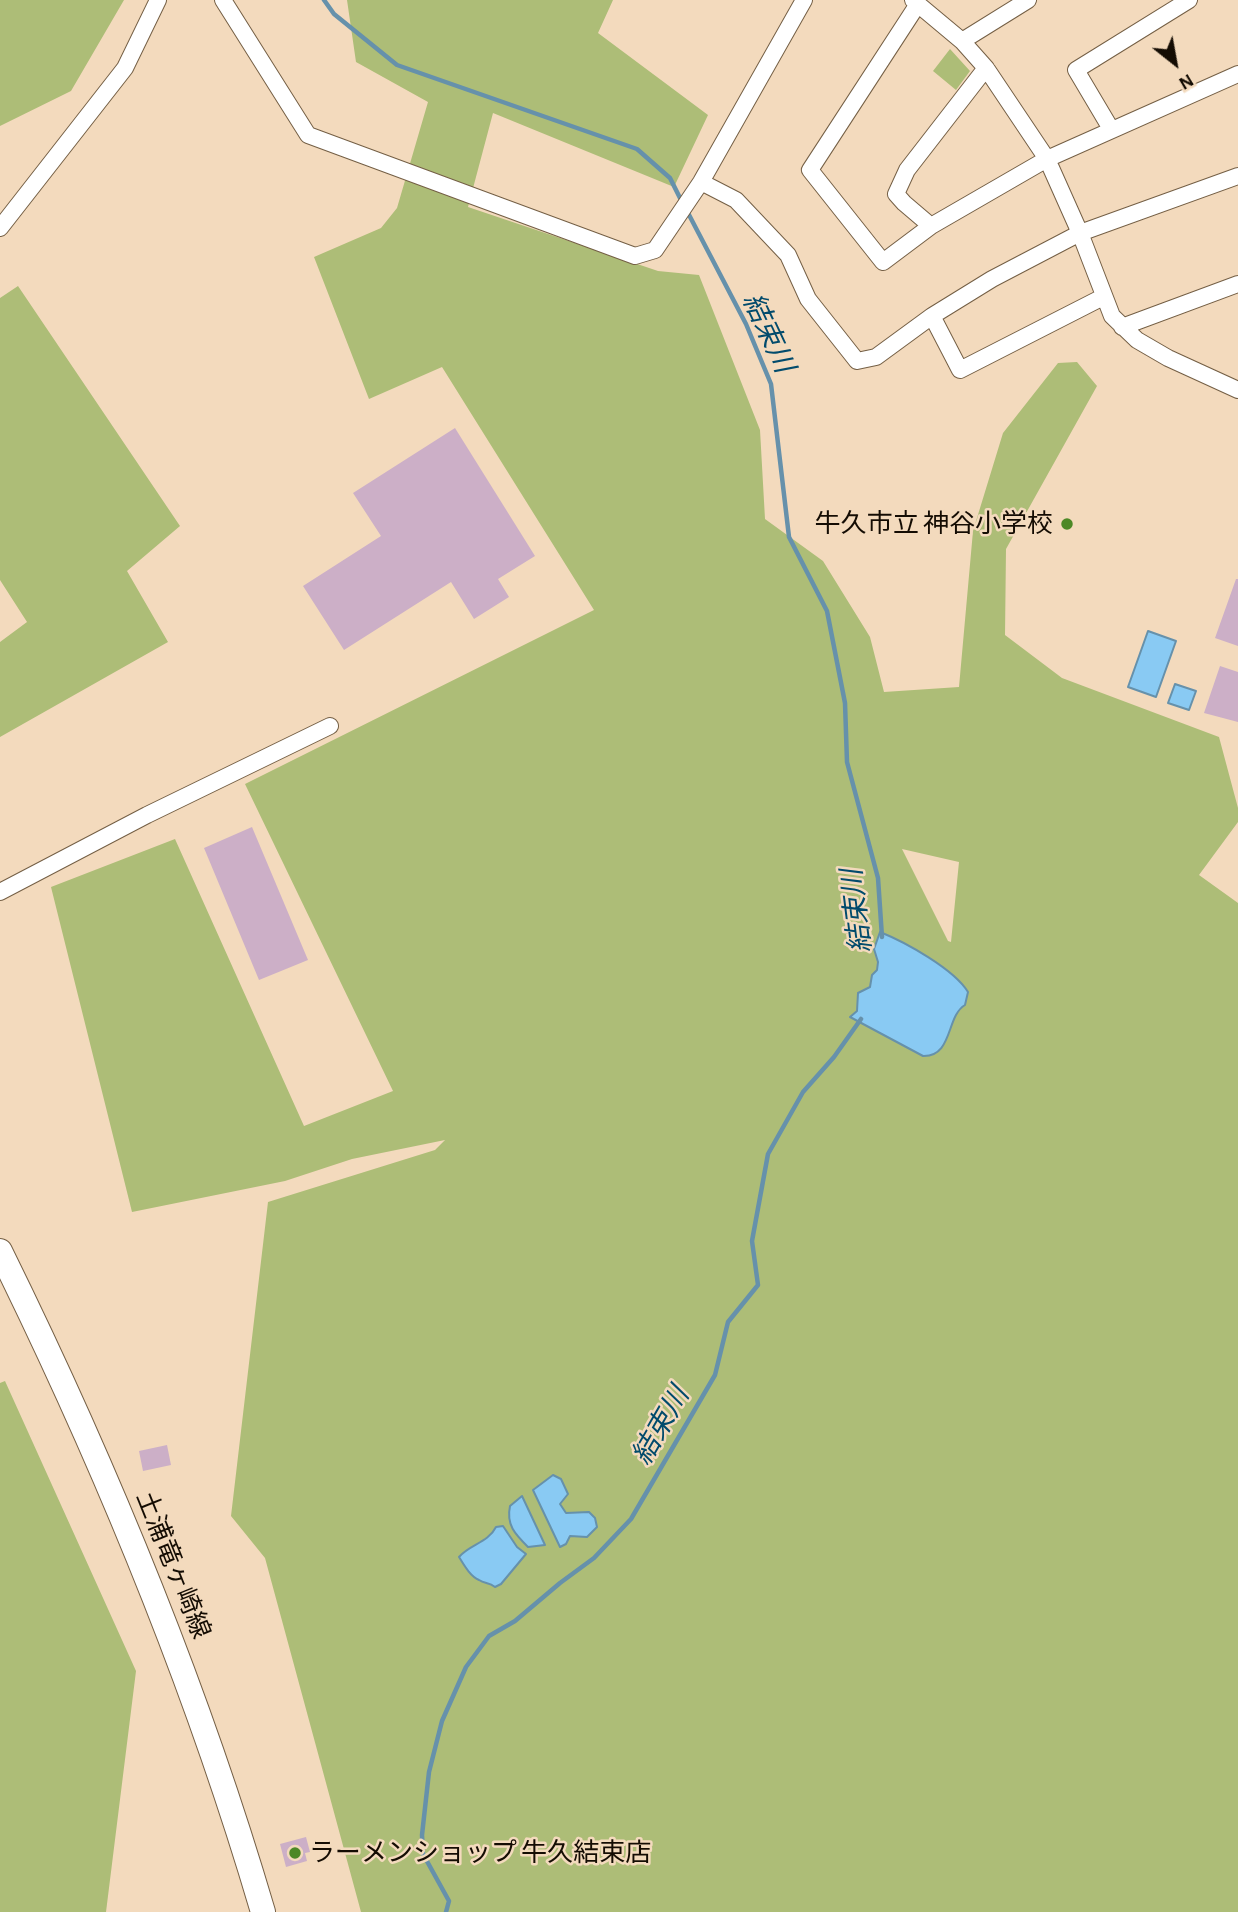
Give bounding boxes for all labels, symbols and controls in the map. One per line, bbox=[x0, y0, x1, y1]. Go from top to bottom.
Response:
north arrow bbox=[1140, 28, 1210, 98]
text: N bbox=[1176, 70, 1197, 93]
water label: 結束川 bbox=[735, 288, 801, 378]
place label: 牛久市立 神谷小学校 bbox=[815, 508, 1053, 540]
marker: 牛久市立 神谷小学校 bbox=[1059, 516, 1075, 532]
water label: 結束川 bbox=[835, 867, 879, 955]
water label: 結束川 bbox=[625, 1381, 697, 1471]
street label: 土浦竜ヶ崎線 bbox=[129, 1487, 217, 1643]
place label: ラーメンショップ 牛久結束店 bbox=[309, 1837, 651, 1869]
marker: ラーメンショップ 牛久結束店 bbox=[287, 1845, 303, 1861]

